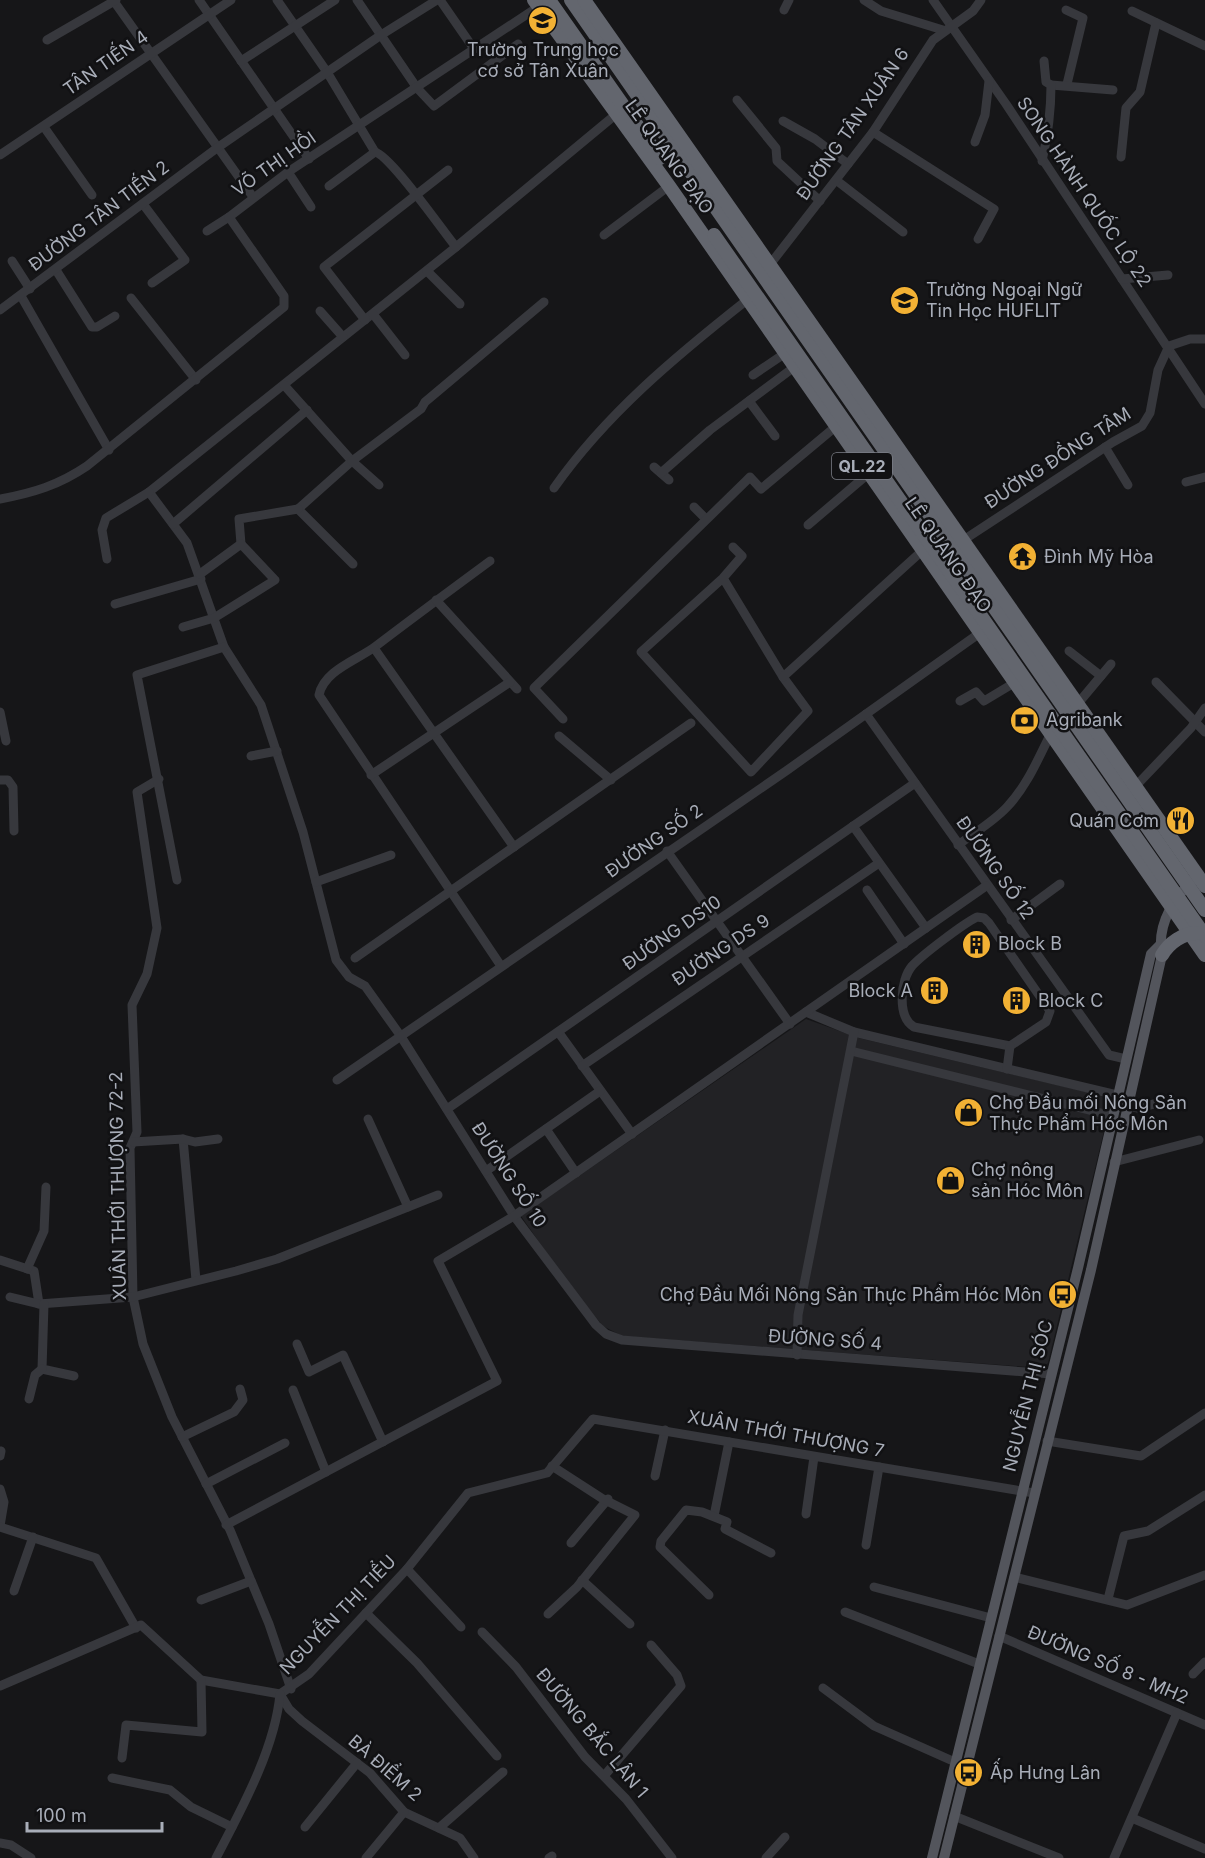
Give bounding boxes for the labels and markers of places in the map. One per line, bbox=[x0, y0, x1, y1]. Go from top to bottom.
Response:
school or university icon: Trường Trung học cơ sở Tân Xuân bbox=[527, 5, 559, 37]
place label: Trường Trung học cơ sở Tân Xuân bbox=[467, 39, 619, 81]
place label: Trường Ngoại Ngữ Tin Học HUFLIT bbox=[926, 279, 1082, 321]
school or university icon: Trường Ngoại Ngữ Tin Học HUFLIT bbox=[889, 284, 921, 316]
temple icon: Đình Mỹ Hòa bbox=[1007, 541, 1039, 573]
place label: Đình Mỹ Hòa bbox=[1044, 546, 1154, 567]
bank icon: Agribank bbox=[1009, 704, 1041, 736]
place label: Agribank bbox=[1046, 709, 1123, 730]
restaurant icon: Quán Cơm bbox=[1164, 805, 1196, 837]
place label: Quán Cơm bbox=[1069, 810, 1159, 831]
building icon: Block B bbox=[961, 928, 993, 960]
place label: Block B bbox=[998, 933, 1062, 954]
building icon: Block A bbox=[918, 975, 950, 1007]
place label: Block A bbox=[848, 980, 913, 1001]
building icon: Block C bbox=[1001, 985, 1033, 1017]
place label: Block C bbox=[1038, 990, 1103, 1011]
place label: Chợ Đầu mối Nông Sản Thực Phẩm Hóc Môn bbox=[989, 1092, 1187, 1134]
shop icon: Chợ Đầu mối Nông Sản Thực Phẩm Hóc Môn bbox=[952, 1097, 984, 1129]
place label: Chợ nông sản Hóc Môn bbox=[971, 1159, 1084, 1201]
shop icon: Chợ nông sản Hóc Môn bbox=[934, 1164, 966, 1196]
bus stop icon: Chợ Đầu Mối Nông Sản Thực Phẩm Hóc Môn bbox=[1047, 1279, 1079, 1311]
place label: Chợ Đầu Mối Nông Sản Thực Phẩm Hóc Môn bbox=[660, 1284, 1042, 1305]
bus stop icon: Ấp Hưng Lân bbox=[953, 1757, 985, 1789]
place label: Ấp Hưng Lân bbox=[990, 1758, 1101, 1783]

